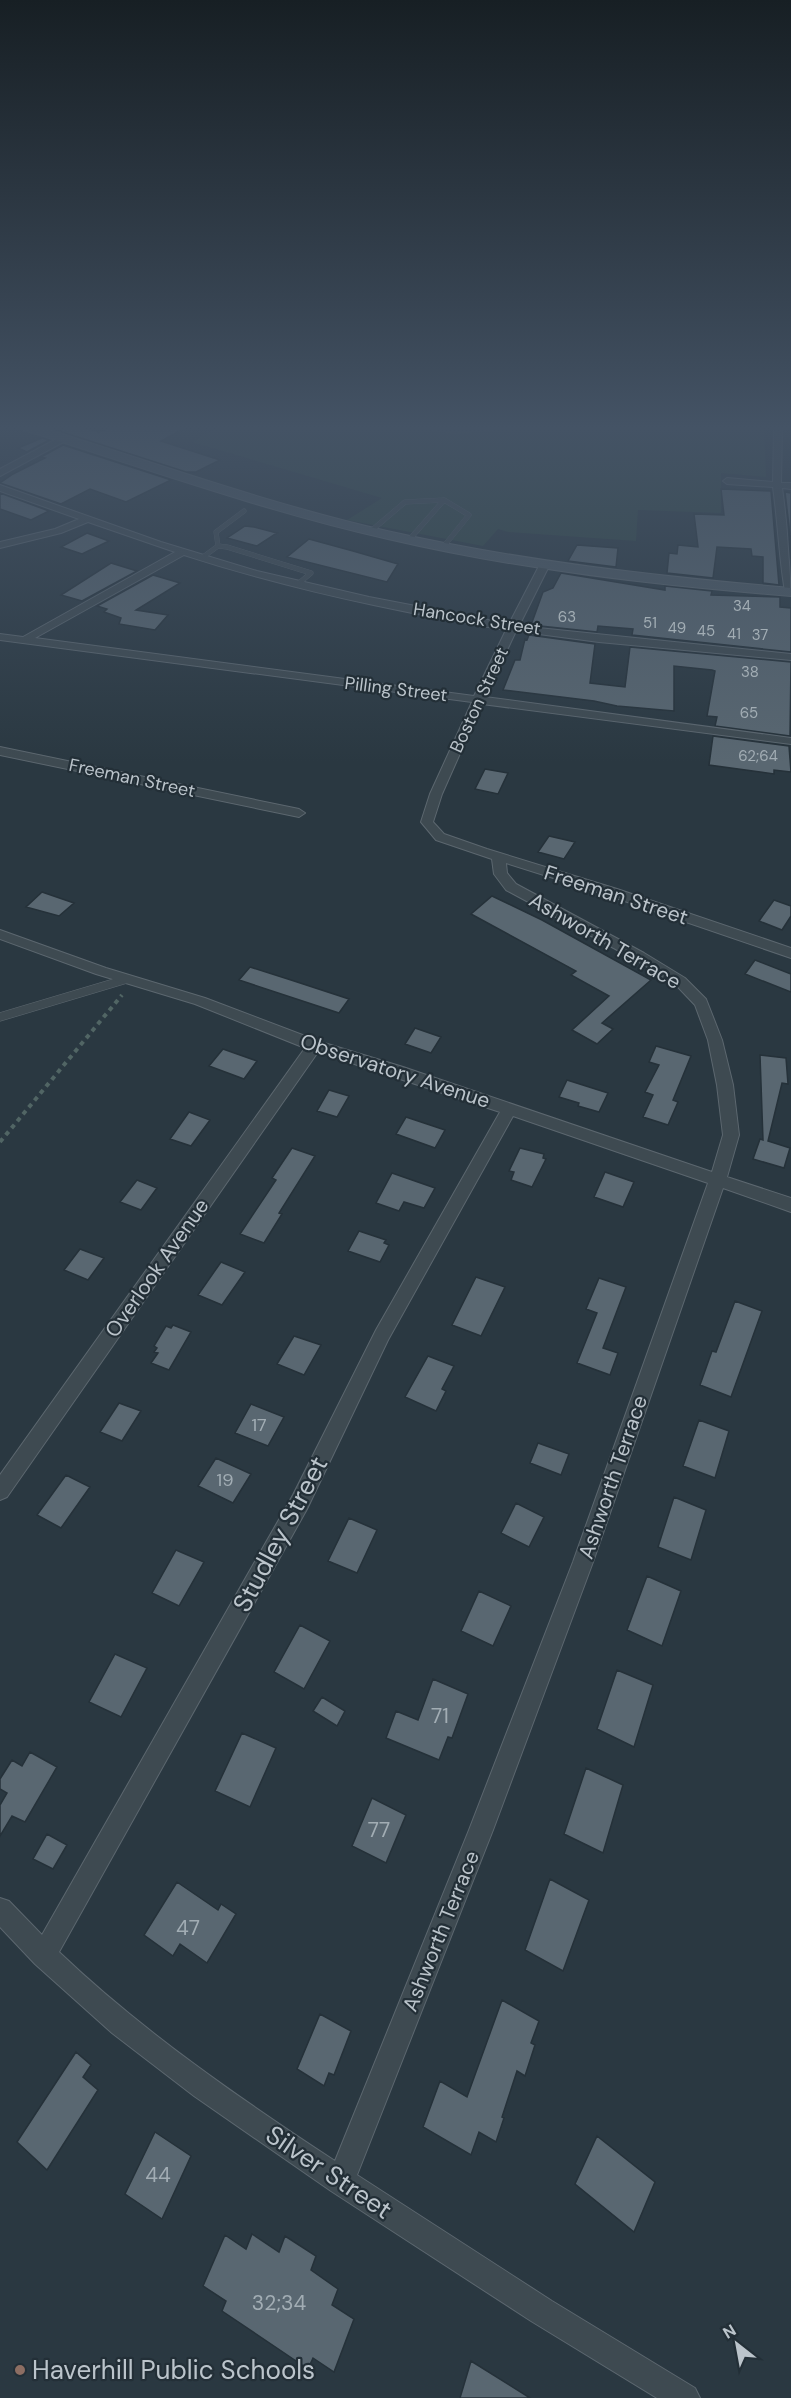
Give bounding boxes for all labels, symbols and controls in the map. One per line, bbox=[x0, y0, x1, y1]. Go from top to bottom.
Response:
house number: 34 bbox=[733, 596, 751, 616]
street label: Hancock Street bbox=[412, 597, 542, 641]
house number: 63 bbox=[558, 607, 576, 627]
house number: 51 bbox=[643, 613, 657, 633]
house number: 49 bbox=[668, 618, 686, 638]
house number: 45 bbox=[697, 621, 715, 641]
house number: 41 bbox=[727, 624, 741, 644]
house number: 37 bbox=[752, 625, 768, 645]
street label: Boston Street bbox=[444, 643, 514, 757]
house number: 38 bbox=[741, 662, 759, 682]
street label: Pilling Street bbox=[343, 671, 449, 707]
house number: 65 bbox=[740, 703, 758, 723]
house number: 62;64 bbox=[738, 746, 778, 766]
street label: Freeman Street bbox=[67, 753, 197, 803]
street label: Freeman Street bbox=[540, 859, 692, 931]
street label: Ashworth Terrace bbox=[524, 886, 686, 996]
street label: Observatory Avenue bbox=[296, 1027, 494, 1115]
street label: Overlook Avenue bbox=[99, 1193, 215, 1343]
street label: Ashworth Terrace bbox=[572, 1392, 654, 1562]
house number: 17 bbox=[251, 1413, 267, 1437]
street label: Studley Street bbox=[225, 1450, 335, 1618]
house number: 19 bbox=[217, 1468, 233, 1492]
house number: 71 bbox=[431, 1702, 449, 1730]
house number: 77 bbox=[368, 1816, 390, 1844]
street label: Ashworth Terrace bbox=[396, 1846, 486, 2016]
house number: 47 bbox=[176, 1914, 200, 1942]
street label: Silver Street bbox=[259, 2117, 399, 2227]
house number: 44 bbox=[145, 2161, 171, 2189]
house number: 32;34 bbox=[252, 2289, 306, 2317]
north arrow bbox=[707, 2314, 767, 2374]
text: N bbox=[719, 2320, 740, 2344]
place label: Haverhill Public Schools bbox=[32, 2353, 315, 2387]
marker: Haverhill Public Schools bbox=[13, 2363, 27, 2377]

